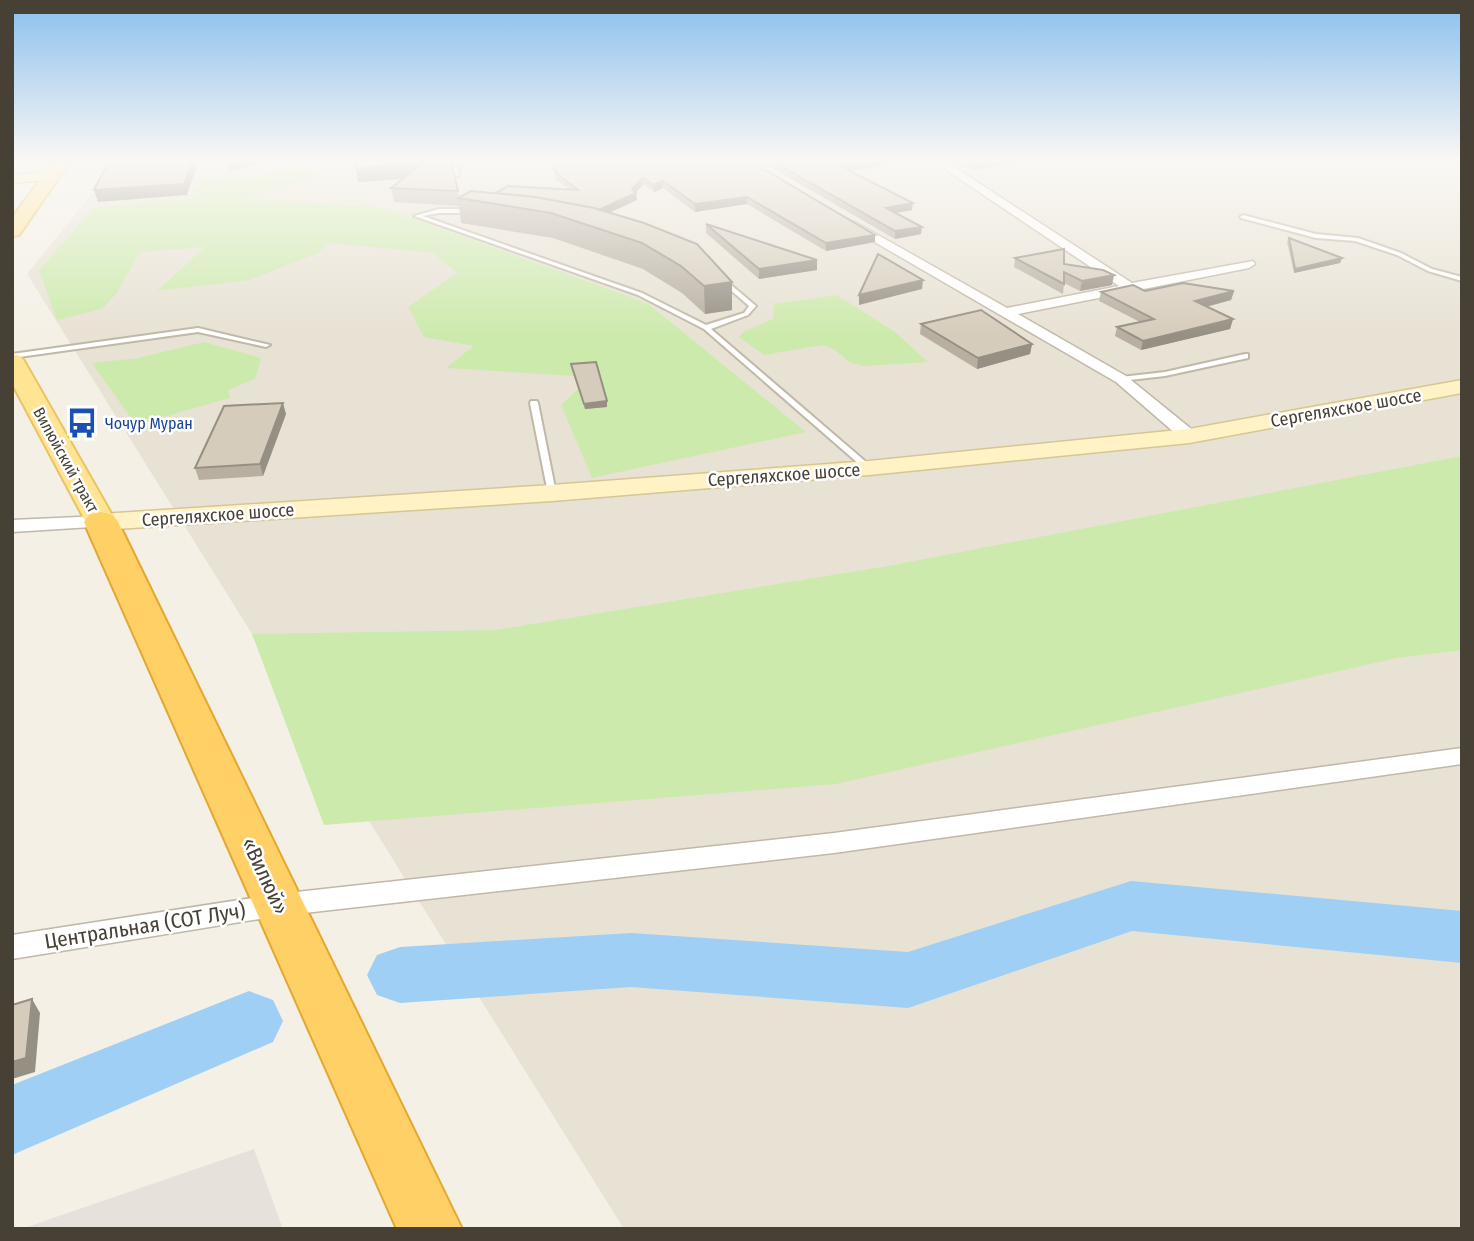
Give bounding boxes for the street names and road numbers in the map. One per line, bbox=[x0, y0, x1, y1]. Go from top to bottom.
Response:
street label: Сергеляхское шоссе bbox=[1269, 384, 1423, 432]
street label: Вилюйский тракт bbox=[29, 404, 103, 516]
street label: Сергеляхское шоссе bbox=[707, 459, 861, 491]
street label: Сергеляхское шоссе bbox=[141, 499, 295, 531]
street label: «Вилюй» bbox=[236, 833, 294, 919]
street label: Центральная (СОТ Луч) bbox=[43, 897, 247, 955]

